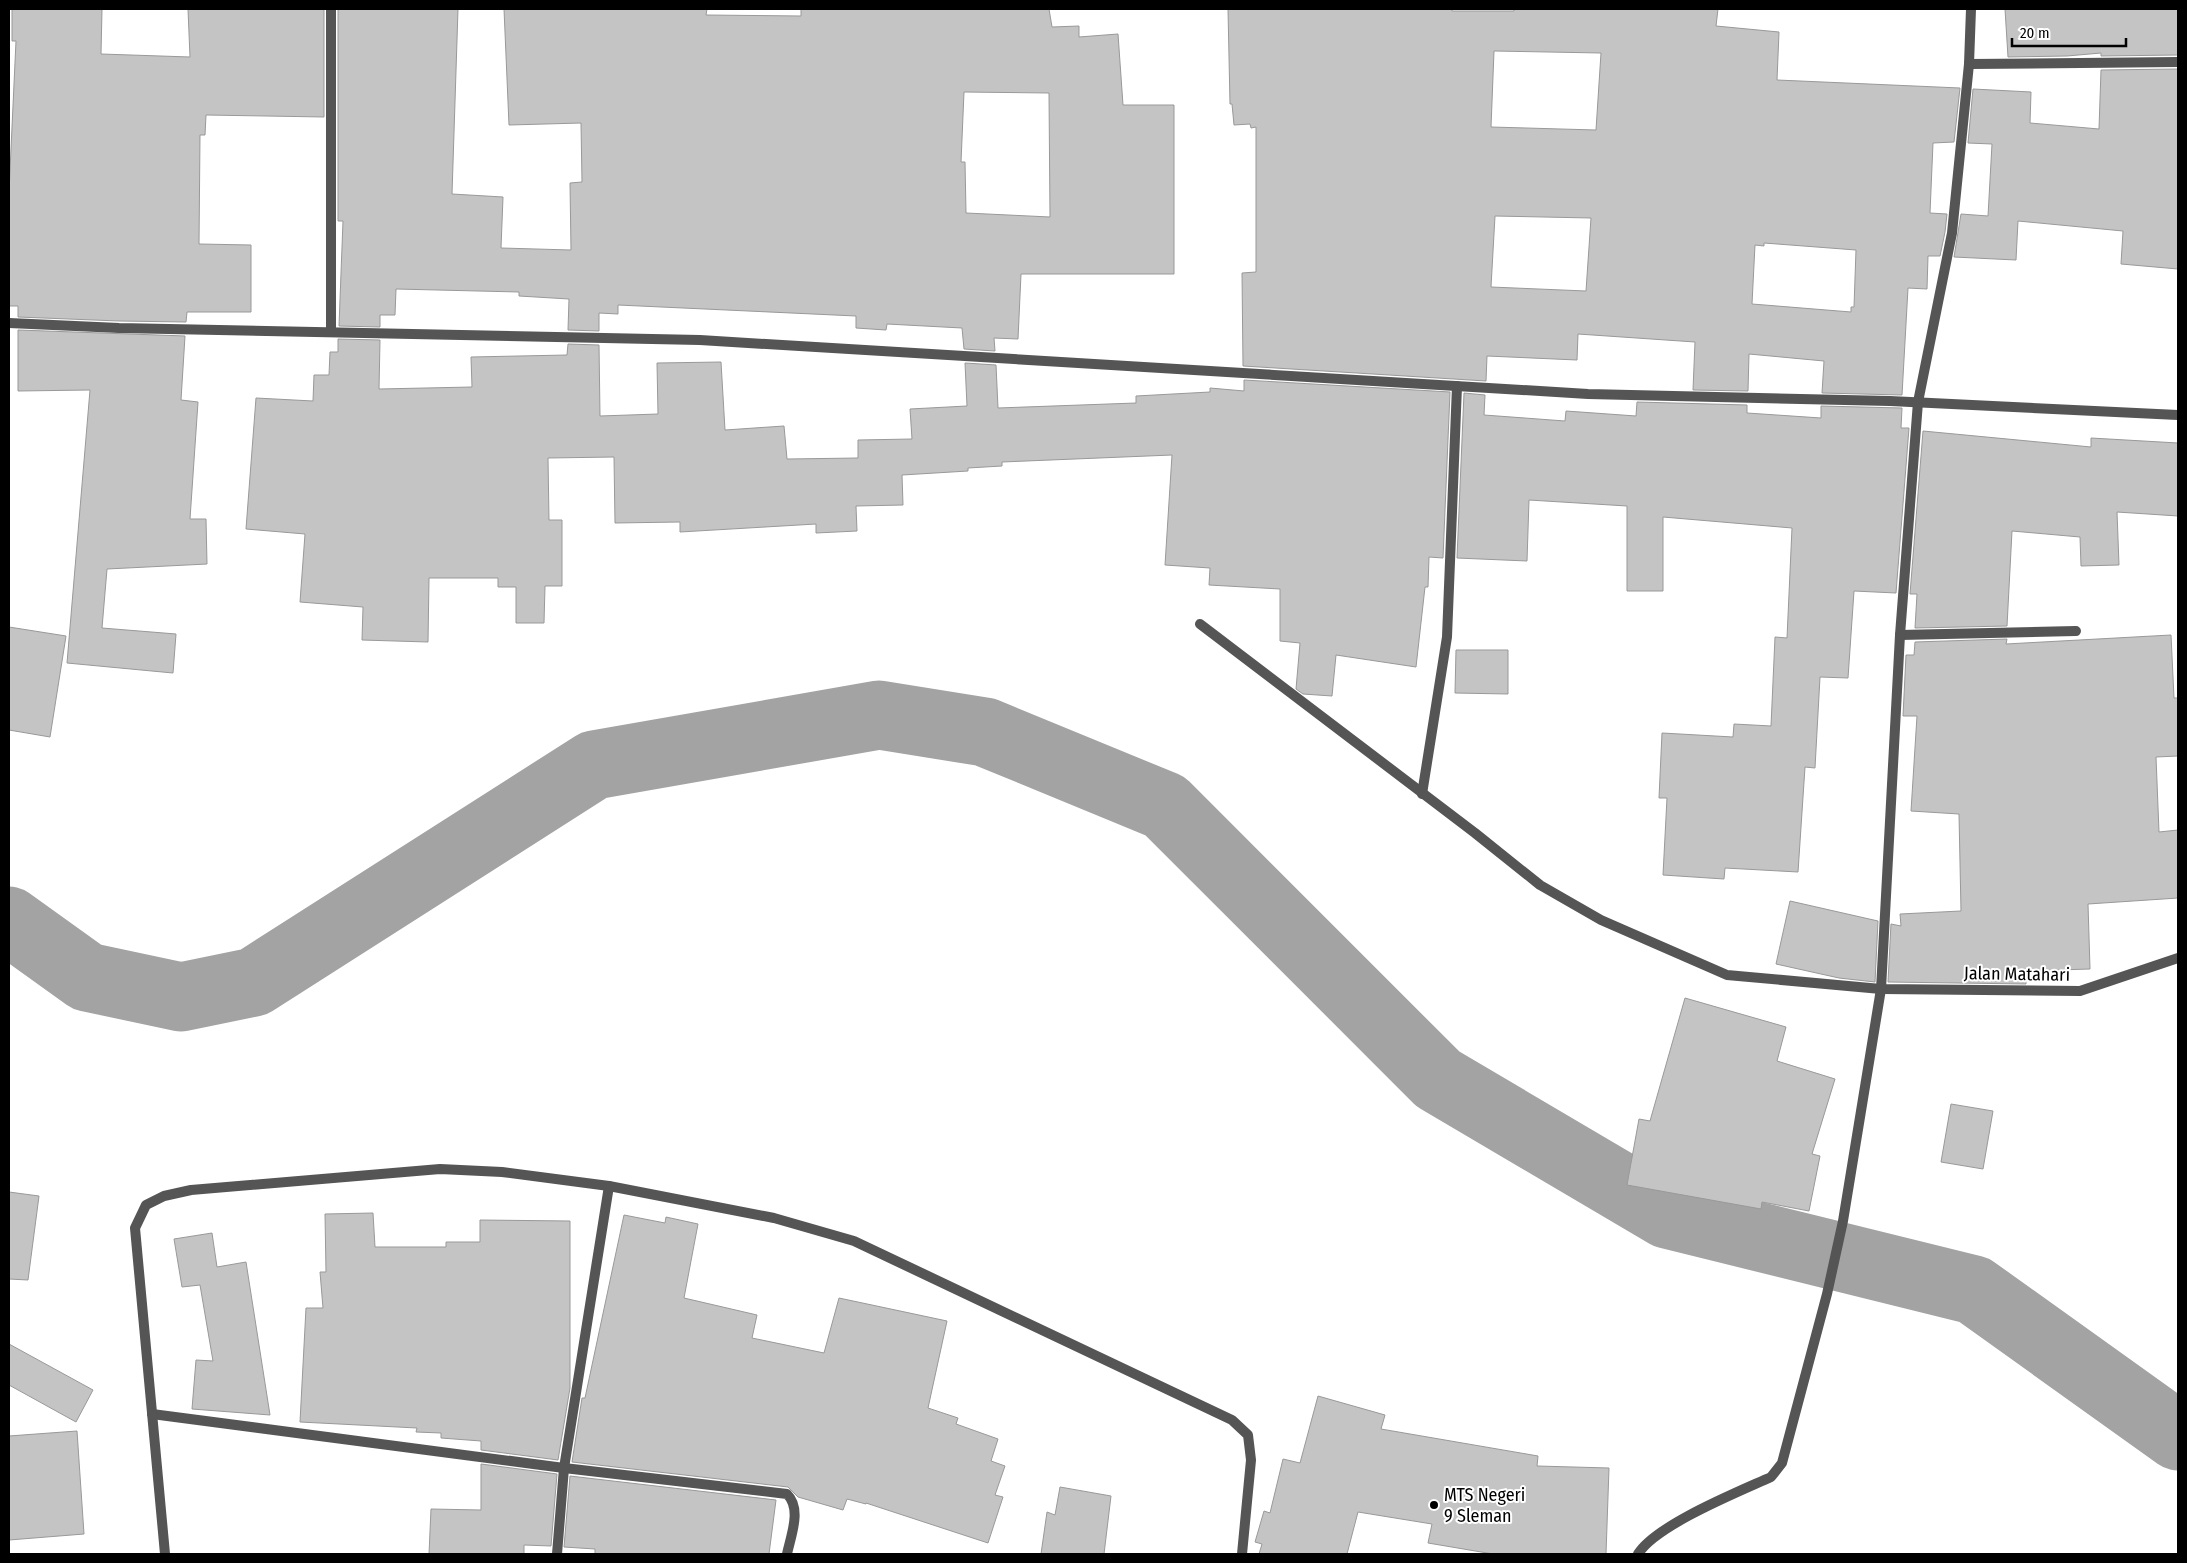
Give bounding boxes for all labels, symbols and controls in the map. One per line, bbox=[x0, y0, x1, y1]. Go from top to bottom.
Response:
scale bar bbox=[2012, 15, 2126, 47]
text: 20 m bbox=[2020, 24, 2050, 42]
street label: Jalan Matahari bbox=[1964, 962, 2070, 986]
place label: MTS Negeri 9 Sleman bbox=[1444, 1484, 1525, 1527]
marker: MTS Negeri 9 Sleman bbox=[1428, 1499, 1440, 1511]

